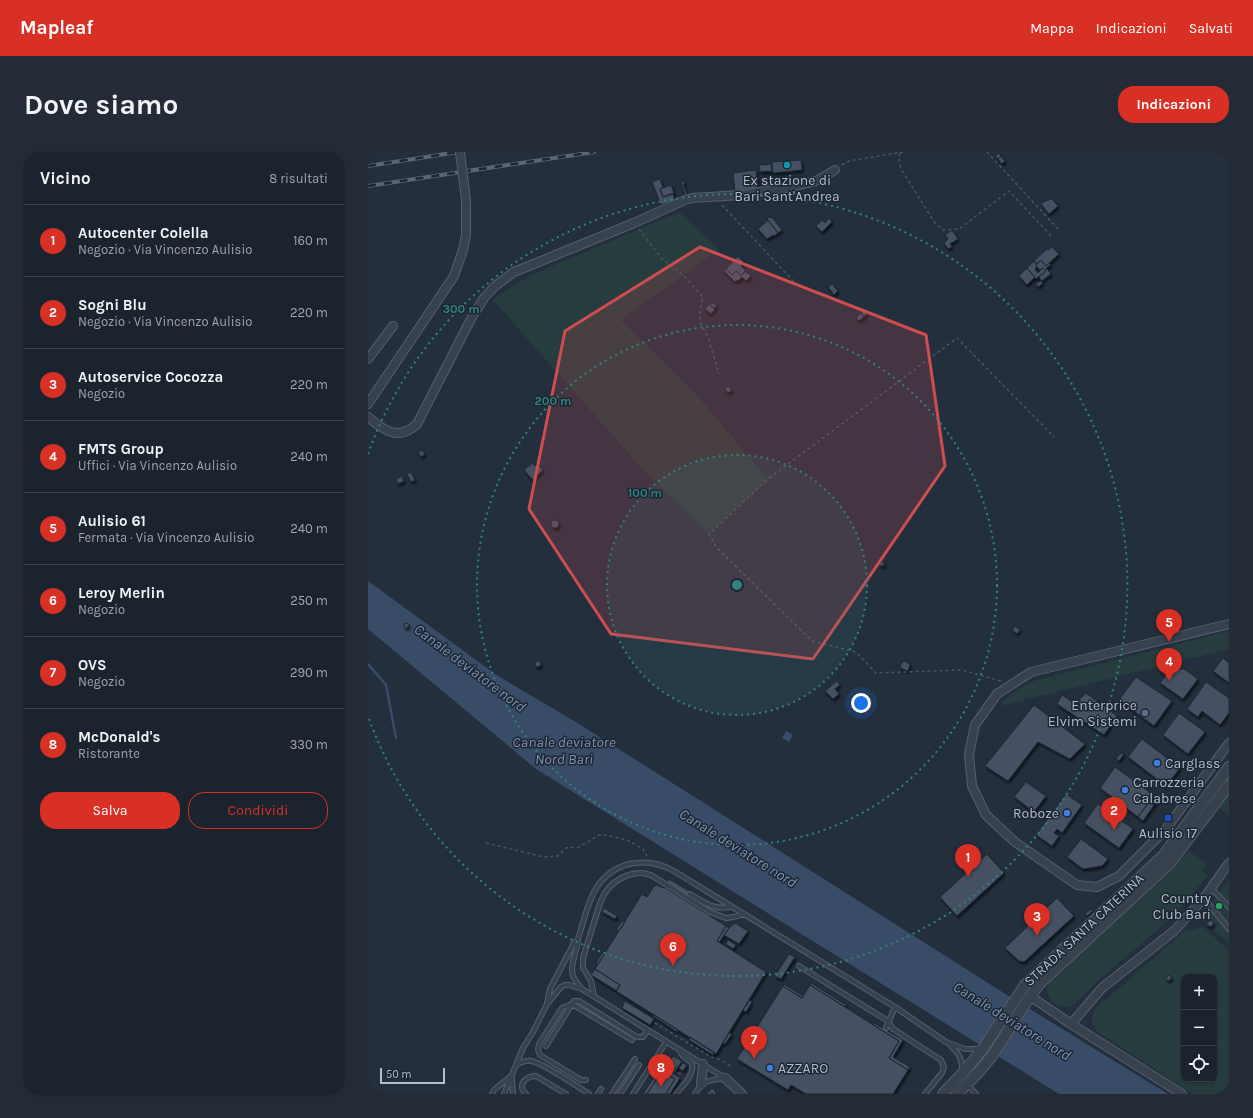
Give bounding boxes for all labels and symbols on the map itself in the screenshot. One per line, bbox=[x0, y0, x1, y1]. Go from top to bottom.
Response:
marker: Ex stazione di Bari Sant'Andrea bbox=[782, 160, 792, 170]
place label: Ex stazione di Bari Sant'Andrea bbox=[734, 172, 840, 205]
text: 300 m bbox=[442, 302, 480, 316]
text: 200 m bbox=[535, 394, 571, 408]
text: 100 m bbox=[628, 486, 662, 500]
centre of rings bbox=[730, 578, 744, 592]
pin: 5 bbox=[1156, 609, 1182, 642]
water label: Canale deviatore nord bbox=[411, 620, 529, 716]
pin: 4 bbox=[1156, 648, 1182, 681]
your location bbox=[851, 693, 871, 713]
place label: Enterprice Elvim Sistemi bbox=[1048, 697, 1137, 730]
marker: Enterprice Elvim Sistemi bbox=[1140, 708, 1150, 718]
water label: Canale deviatore Nord Bari bbox=[512, 733, 616, 768]
place label: Carglass bbox=[1165, 755, 1220, 772]
marker: Carglass bbox=[1152, 758, 1162, 768]
place label: Carrozzeria Calabrese bbox=[1133, 774, 1204, 807]
marker: Carrozzeria Calabrese bbox=[1120, 785, 1130, 795]
pin: 2 bbox=[1101, 797, 1127, 830]
water label: Canale deviatore nord bbox=[676, 805, 800, 891]
place label: Roboze bbox=[1013, 805, 1059, 822]
marker: Roboze bbox=[1062, 808, 1072, 818]
marker: Aulisio 17 bbox=[1163, 813, 1173, 823]
place label: Aulisio 17 bbox=[1139, 825, 1198, 842]
pin: 1 bbox=[955, 844, 981, 877]
street label: STRADA SANTA CATERINA bbox=[1021, 870, 1147, 990]
place label: Country Club Bari bbox=[1153, 890, 1211, 923]
marker: Country Club Bari bbox=[1214, 901, 1224, 911]
pin: 3 bbox=[1024, 903, 1050, 936]
pin: 6 bbox=[660, 933, 686, 966]
water label: Canale deviatore nord bbox=[950, 978, 1074, 1064]
pin: 7 bbox=[741, 1026, 767, 1059]
pin: 8 bbox=[648, 1054, 674, 1087]
place label: AZZARO bbox=[778, 1060, 828, 1077]
marker: AZZARO bbox=[765, 1063, 775, 1073]
scale bar bbox=[380, 1066, 445, 1085]

